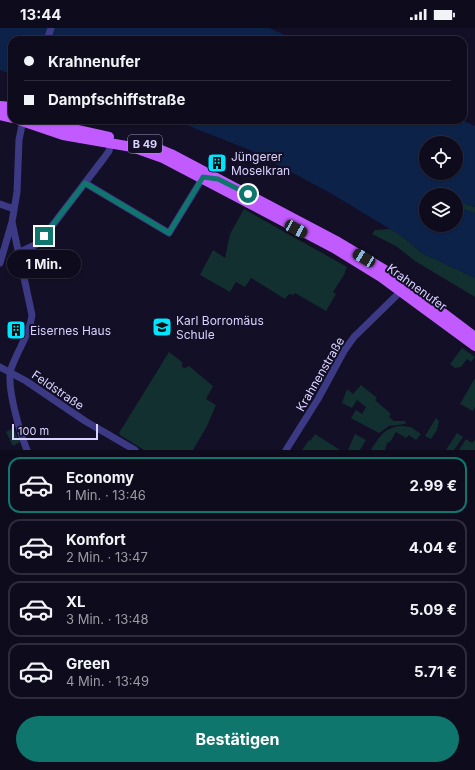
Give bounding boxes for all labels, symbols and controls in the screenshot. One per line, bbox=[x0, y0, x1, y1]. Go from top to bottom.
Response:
text: 13:44 bbox=[20, 5, 61, 24]
text: Krahnenufer bbox=[48, 52, 140, 71]
text: Dampfschiffstraße bbox=[48, 90, 185, 109]
road number: B 49 bbox=[128, 135, 162, 153]
map controls bbox=[419, 136, 463, 232]
button: locate bbox=[419, 136, 463, 180]
place label: Jüngerer Moselkran bbox=[231, 149, 290, 178]
building icon: Jüngerer Moselkran bbox=[206, 152, 228, 174]
route start bbox=[239, 185, 257, 203]
button: layers bbox=[419, 188, 463, 232]
car bbox=[283, 218, 309, 240]
route end bbox=[35, 227, 53, 245]
car bbox=[351, 247, 377, 269]
callout: 1 Min. bbox=[7, 250, 81, 278]
text: 1 Min. bbox=[26, 256, 62, 272]
street label: Krahnenufer bbox=[384, 260, 450, 314]
place label: Karl Borromäus Schule bbox=[176, 313, 264, 342]
school or university icon: Karl Borromäus Schule bbox=[151, 316, 173, 338]
building icon: Eisernes Haus bbox=[5, 319, 27, 341]
place label: Eisernes Haus bbox=[30, 323, 111, 338]
street label: Krahnenstraße bbox=[293, 334, 347, 414]
street label: Feldstraße bbox=[29, 367, 87, 413]
scale bar bbox=[12, 422, 98, 441]
text: 100 m bbox=[18, 424, 49, 438]
icon: car bbox=[18, 467, 54, 503]
text: Economy bbox=[66, 468, 134, 487]
text: 2.99 € bbox=[409, 476, 457, 495]
text: 1 Min. · 13:46 bbox=[66, 487, 146, 503]
icon: car bbox=[18, 529, 54, 565]
text: Komfort bbox=[66, 530, 126, 549]
text: 4.04 € bbox=[409, 538, 457, 557]
text: 2 Min. · 13:47 bbox=[66, 549, 148, 565]
icon: car bbox=[18, 591, 54, 627]
text: XL bbox=[66, 592, 86, 611]
text: 5.09 € bbox=[410, 600, 457, 619]
text: 3 Min. · 13:48 bbox=[66, 611, 149, 627]
icon: car bbox=[18, 653, 54, 689]
text: Green bbox=[66, 654, 110, 673]
text: 5.71 € bbox=[414, 662, 457, 681]
text: 4 Min. · 13:49 bbox=[66, 673, 149, 689]
button: Bestätigen bbox=[16, 716, 459, 762]

